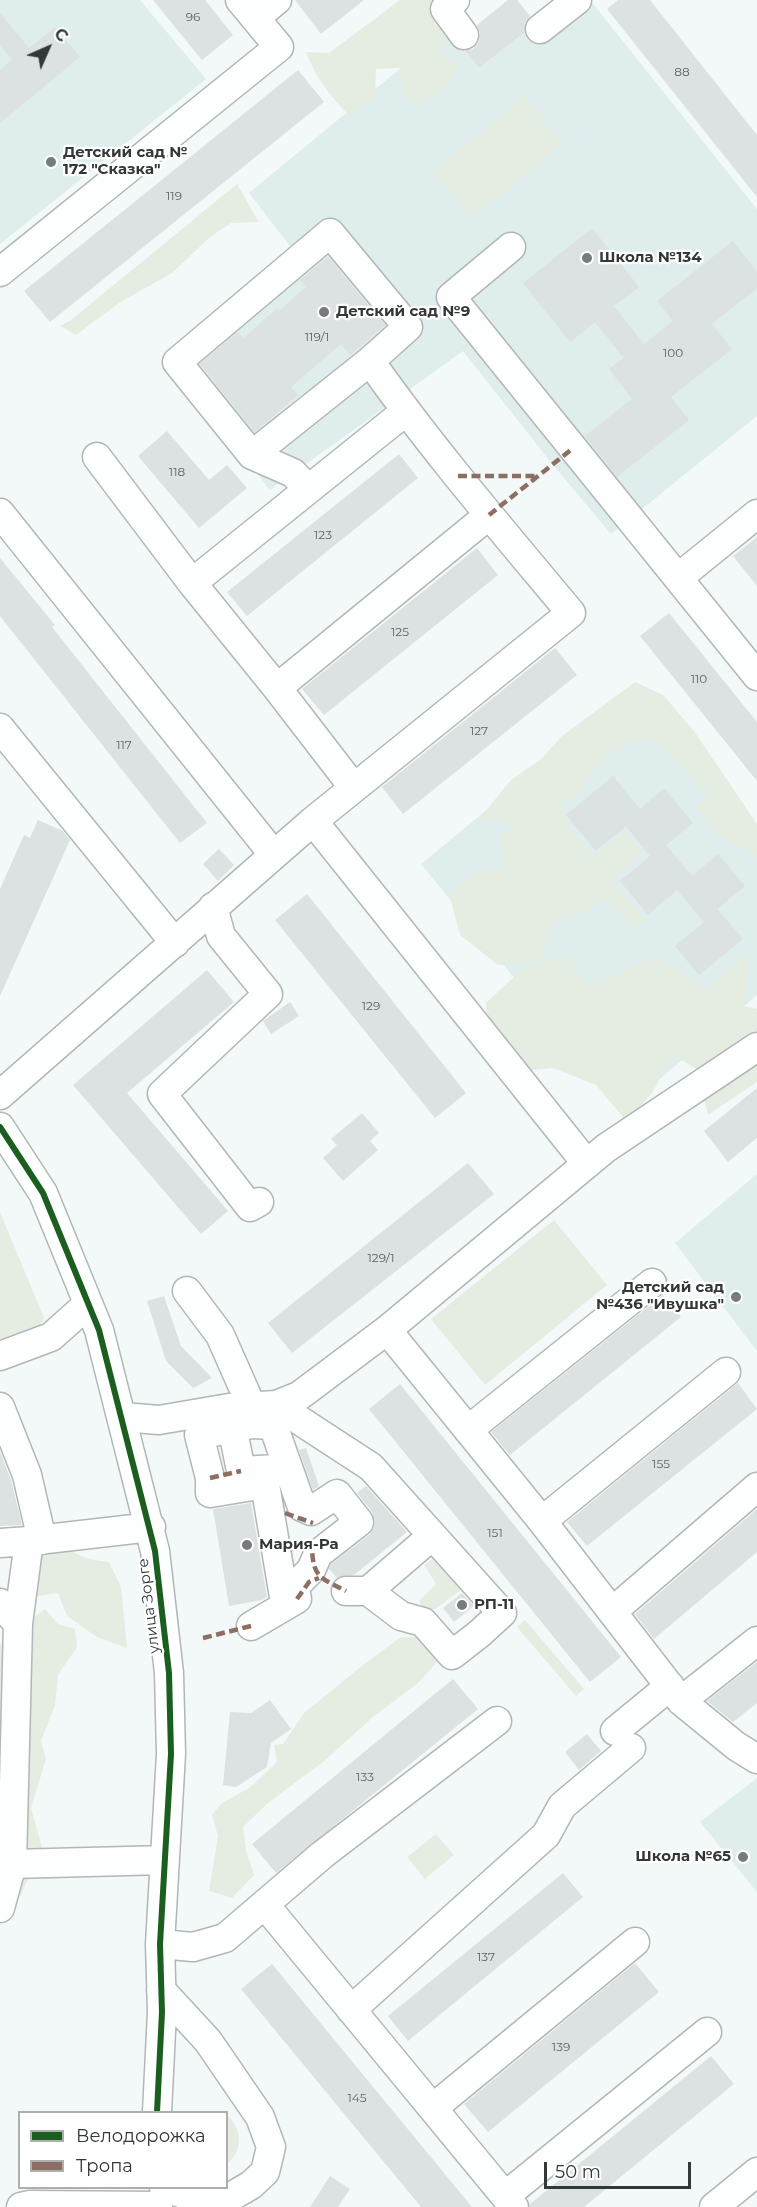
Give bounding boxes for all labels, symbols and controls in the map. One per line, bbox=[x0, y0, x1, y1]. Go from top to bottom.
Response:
house number: 96 bbox=[186, 10, 200, 24]
north arrow bbox=[18, 18, 78, 78]
text: С bbox=[50, 24, 72, 46]
house number: 88 bbox=[674, 65, 690, 79]
place label: Детский сад № 172 "Сказка" bbox=[63, 144, 187, 179]
marker: Детский сад № 172 "Сказка" bbox=[44, 155, 58, 169]
house number: 119 bbox=[166, 189, 182, 203]
place label: Школа №134 bbox=[599, 249, 702, 267]
marker: Школа №134 bbox=[580, 251, 594, 265]
place label: Детский сад №9 bbox=[336, 303, 470, 321]
marker: Детский сад №9 bbox=[317, 305, 331, 319]
house number: 119/1 bbox=[305, 330, 329, 344]
house number: 100 bbox=[663, 346, 683, 360]
house number: 118 bbox=[169, 465, 185, 479]
house number: 123 bbox=[314, 528, 332, 542]
house number: 125 bbox=[391, 625, 409, 639]
house number: 110 bbox=[691, 672, 707, 686]
house number: 127 bbox=[470, 724, 488, 738]
house number: 117 bbox=[116, 738, 132, 752]
house number: 129 bbox=[362, 999, 380, 1013]
house number: 129/1 bbox=[368, 1251, 394, 1265]
place label: Детский сад №436 "Ивушка" bbox=[596, 1279, 724, 1314]
marker: Детский сад №436 "Ивушка" bbox=[729, 1290, 743, 1304]
house number: 155 bbox=[652, 1457, 670, 1471]
house number: 151 bbox=[487, 1526, 503, 1540]
place label: Мария-Ра bbox=[259, 1536, 338, 1554]
marker: Мария-Ра bbox=[240, 1538, 254, 1552]
street label: улица Зорге bbox=[134, 1557, 164, 1655]
place label: РП-11 bbox=[474, 1596, 514, 1614]
marker: РП-11 bbox=[455, 1598, 469, 1612]
house number: 133 bbox=[356, 1770, 374, 1784]
place label: Школа №65 bbox=[635, 1848, 731, 1866]
marker: Школа №65 bbox=[736, 1850, 750, 1864]
house number: 137 bbox=[477, 1950, 495, 1964]
house number: 139 bbox=[552, 2040, 570, 2054]
house number: 145 bbox=[347, 2091, 367, 2105]
legend bbox=[18, 2111, 228, 2189]
text: Велодорожка bbox=[76, 2125, 205, 2147]
scale bar bbox=[547, 2150, 694, 2188]
text: Тропа bbox=[76, 2155, 133, 2177]
text: 50 m bbox=[555, 2161, 601, 2183]

